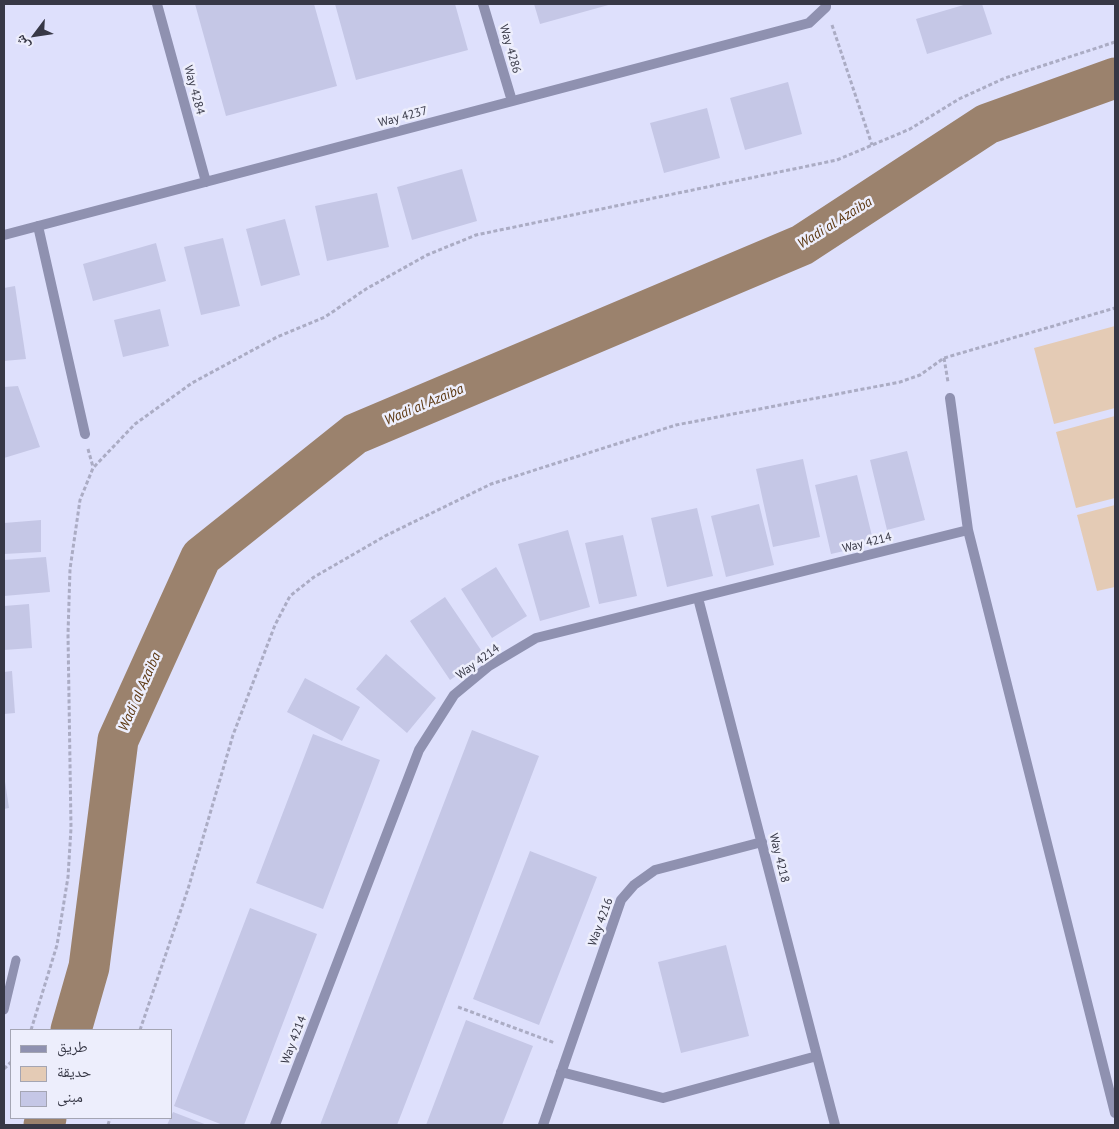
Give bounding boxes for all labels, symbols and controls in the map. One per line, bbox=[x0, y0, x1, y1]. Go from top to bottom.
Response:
north arrow bbox=[10, 10, 60, 60]
street label: Way 4286 bbox=[496, 23, 524, 75]
text: ش bbox=[11, 32, 34, 54]
street label: Way 4284 bbox=[181, 64, 207, 116]
street label: Way 4237 bbox=[377, 104, 429, 130]
water label: Wadi al Azaiba bbox=[795, 194, 875, 252]
water label: Wadi al Azaiba bbox=[382, 381, 466, 429]
street label: Way 4214 bbox=[841, 530, 893, 556]
street label: Way 4214 bbox=[453, 641, 503, 683]
water label: Wadi al Azaiba bbox=[115, 650, 165, 734]
street label: Way 4218 bbox=[766, 832, 792, 884]
street label: Way 4216 bbox=[586, 896, 616, 948]
street label: Way 4214 bbox=[278, 1014, 310, 1066]
legend bbox=[10, 1029, 172, 1119]
text: طريق bbox=[57, 1037, 88, 1056]
text: حديقة bbox=[57, 1062, 91, 1081]
text: مبنى bbox=[57, 1087, 83, 1106]

